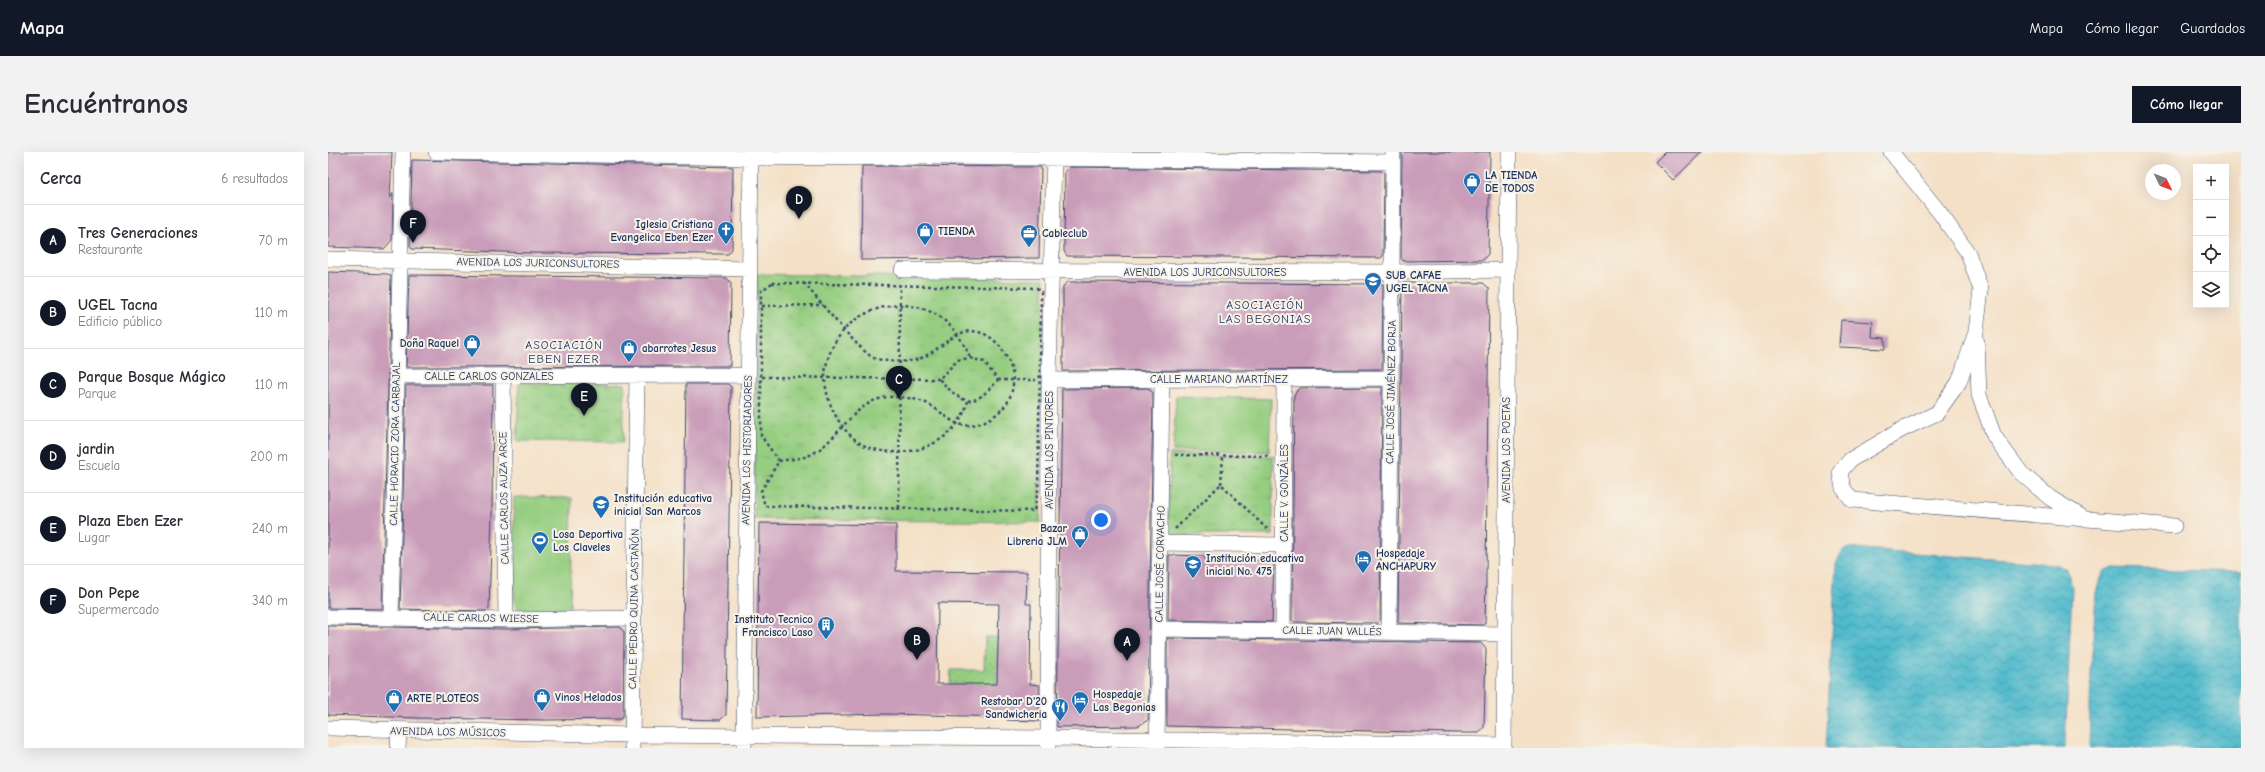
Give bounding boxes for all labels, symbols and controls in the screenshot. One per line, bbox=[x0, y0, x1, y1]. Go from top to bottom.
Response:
text: Mapa bbox=[20, 17, 65, 39]
text: Mapa bbox=[2030, 20, 2063, 37]
text: Cómo llegar bbox=[2085, 20, 2158, 37]
text: Guardados bbox=[2180, 20, 2245, 37]
button: Cómo llegar bbox=[2132, 86, 2241, 123]
text: Encuéntranos bbox=[24, 88, 188, 120]
north arrow bbox=[2145, 164, 2181, 200]
map controls bbox=[2193, 164, 2229, 308]
button: + bbox=[2193, 164, 2229, 200]
text: Cerca bbox=[40, 169, 82, 188]
place label: LA TIENDA DE TODOS bbox=[1485, 169, 1537, 195]
text: 6 resultados bbox=[221, 171, 288, 186]
shop icon: LA TIENDA DE TODOS bbox=[1462, 171, 1482, 196]
pin: D bbox=[786, 186, 812, 219]
button: − bbox=[2193, 200, 2229, 236]
pin: F bbox=[400, 210, 426, 243]
place label: Iglesia Cristiana Evangelica Eben Ezer bbox=[611, 218, 714, 244]
church icon: Iglesia Cristiana Evangelica Eben Ezer bbox=[716, 220, 736, 245]
shop icon: TIENDA bbox=[915, 221, 935, 246]
office icon: Cableclub bbox=[1019, 223, 1039, 248]
text: Tres Generaciones bbox=[78, 224, 198, 242]
place label: TIENDA bbox=[938, 225, 975, 238]
place label: Cableclub bbox=[1042, 227, 1087, 240]
text: A bbox=[49, 233, 57, 248]
text: 70 m bbox=[259, 233, 288, 248]
button: locate bbox=[2193, 236, 2229, 272]
text: Restaurante bbox=[78, 242, 143, 257]
street label: AVENIDA LOS JURICONSULTORES bbox=[457, 255, 619, 271]
street label: AVENIDA LOS JURICONSULTORES bbox=[1124, 266, 1286, 279]
place label: SUB CAFAE UGEL TACNA bbox=[1386, 269, 1448, 295]
school or university icon: SUB CAFAE UGEL TACNA bbox=[1363, 271, 1383, 296]
button: layers bbox=[2193, 272, 2229, 308]
text: UGEL Tacna bbox=[78, 296, 158, 314]
district label: ASOCIACIÓN LAS BEGONIAS bbox=[1219, 298, 1311, 326]
text: B bbox=[49, 305, 57, 320]
text: 110 m bbox=[255, 305, 288, 320]
text: Edificio público bbox=[78, 314, 162, 329]
street label: CALLE JOSÉ JIMÉNEZ BORJA bbox=[1382, 319, 1399, 464]
shop icon: Doña Raquel bbox=[462, 333, 482, 358]
place label: Doña Raquel bbox=[400, 337, 459, 350]
district label: ASOCIACIÓN EBEN EZER bbox=[525, 338, 603, 366]
shop icon: abarrotes Jesus bbox=[619, 338, 639, 363]
place label: abarrotes Jesus bbox=[642, 342, 717, 355]
street label: CALLE HORACIO ZORA CARBAJAL bbox=[387, 362, 403, 526]
pin: C bbox=[886, 366, 912, 399]
text: Parque Bosque Mágico bbox=[78, 368, 226, 386]
street label: CALLE CARLOS GONZALES bbox=[424, 370, 554, 383]
street label: CALLE MARIANO MARTÍNEZ bbox=[1150, 372, 1288, 386]
street label: AVENIDA LOS HISTORIADORES bbox=[739, 375, 755, 525]
text: C bbox=[49, 377, 57, 392]
text: 110 m bbox=[255, 377, 288, 392]
pin: E bbox=[571, 383, 597, 416]
text: Parque bbox=[78, 386, 116, 401]
street label: AVENIDA LOS PINTORES bbox=[1043, 391, 1056, 509]
street label: AVENIDA LOS POETAS bbox=[1500, 397, 1513, 503]
street label: CALLE CARLOS AUZA ARCE bbox=[496, 431, 512, 565]
text: jardin bbox=[78, 440, 115, 458]
street label: CALLE V. GONZÁLES bbox=[1277, 444, 1291, 542]
text: D bbox=[49, 449, 57, 464]
text: 200 m bbox=[250, 449, 288, 464]
text: Escuela bbox=[78, 458, 120, 473]
place label: Institución educativa inicial San Marcos bbox=[614, 492, 712, 518]
school or university icon: Institución educativa inicial San Marcos bbox=[591, 494, 611, 519]
street label: CALLE JOSÉ CORVACHO bbox=[1151, 506, 1168, 622]
your location bbox=[1091, 510, 1111, 530]
text: Plaza Eben Ezer bbox=[78, 512, 183, 530]
text: E bbox=[49, 521, 57, 536]
text: 240 m bbox=[252, 521, 288, 536]
place label: Bazar Libreria JLM bbox=[1007, 522, 1068, 548]
shop icon: Bazar Libreria JLM bbox=[1070, 524, 1090, 549]
place label: Losa Deportiva Los Claveles bbox=[553, 528, 623, 554]
street label: CALLE PEDRO QUINA CASTAÑÓN bbox=[625, 529, 642, 689]
text: Lugar bbox=[78, 530, 110, 545]
sports icon: Losa Deportiva Los Claveles bbox=[530, 530, 550, 555]
place label: Hospedaje ANCHAPURY bbox=[1376, 547, 1437, 573]
hotel icon: Hospedaje ANCHAPURY bbox=[1353, 549, 1373, 574]
place label: Institución educativa inicial No. 475 bbox=[1206, 552, 1304, 578]
school or university icon: Institución educativa inicial No. 475 bbox=[1183, 554, 1203, 579]
text: Don Pepe bbox=[78, 584, 139, 602]
text: F bbox=[49, 593, 57, 608]
text: 340 m bbox=[252, 593, 288, 608]
text: Supermercado bbox=[78, 602, 159, 617]
street label: CALLE CARLOS WIESSE bbox=[423, 610, 539, 626]
place label: Instituto Tecnico Francisco Laso bbox=[734, 613, 813, 639]
building icon: Instituto Tecnico Francisco Laso bbox=[816, 615, 836, 640]
street label: CALLE JUAN VALLÉS bbox=[1282, 623, 1382, 638]
pin: B bbox=[904, 627, 930, 660]
pin: A bbox=[1114, 628, 1140, 661]
shop icon: Vinos Helados bbox=[532, 687, 552, 712]
shop icon: ARTE PLOTEOS bbox=[384, 688, 404, 713]
place label: Hospedaje Las Begonias bbox=[1093, 688, 1156, 714]
hotel icon: Hospedaje Las Begonias bbox=[1070, 690, 1090, 715]
place label: Vinos Helados bbox=[555, 691, 622, 704]
place label: ARTE PLOTEOS bbox=[407, 692, 479, 705]
place label: Restobar D'20 Sandwicheria bbox=[981, 695, 1047, 721]
restaurant icon: Restobar D'20 Sandwicheria bbox=[1050, 697, 1070, 722]
street label: AVENIDA LOS MÚSICOS bbox=[390, 723, 506, 740]

